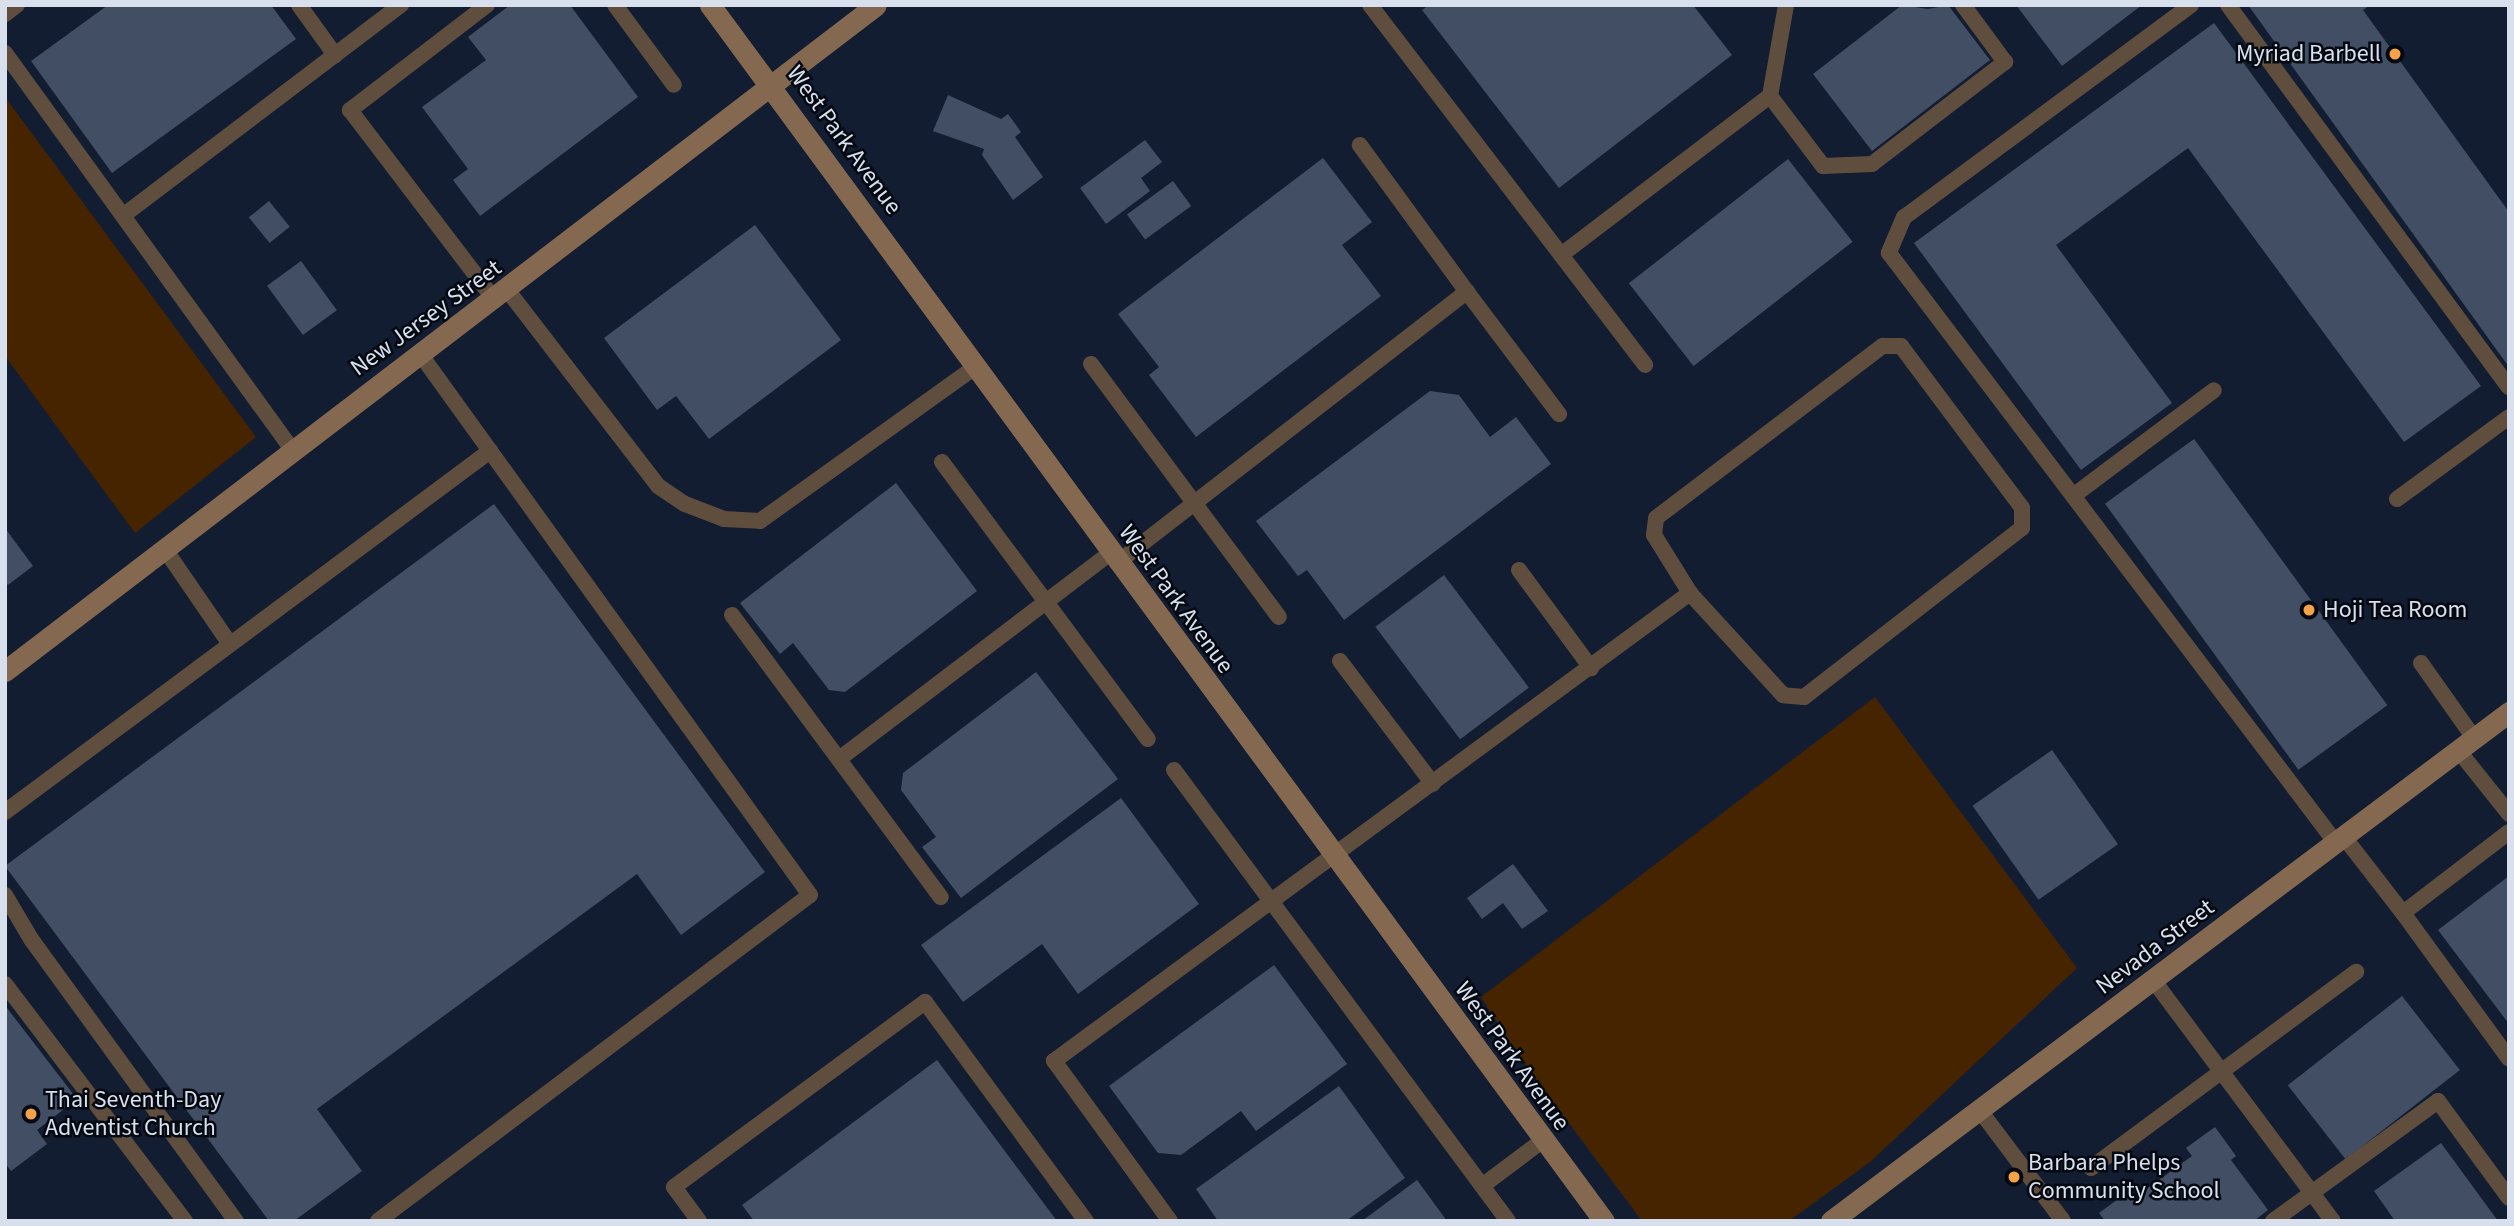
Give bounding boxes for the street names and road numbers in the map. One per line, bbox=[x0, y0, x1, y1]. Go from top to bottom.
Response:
street label: West Park Avenue bbox=[780, 60, 908, 220]
street label: New Jersey Street bbox=[345, 254, 507, 382]
street label: West Park Avenue bbox=[1112, 519, 1240, 679]
street label: Nevada Street bbox=[2090, 893, 2220, 1001]
street label: West Park Avenue bbox=[1448, 976, 1576, 1136]

